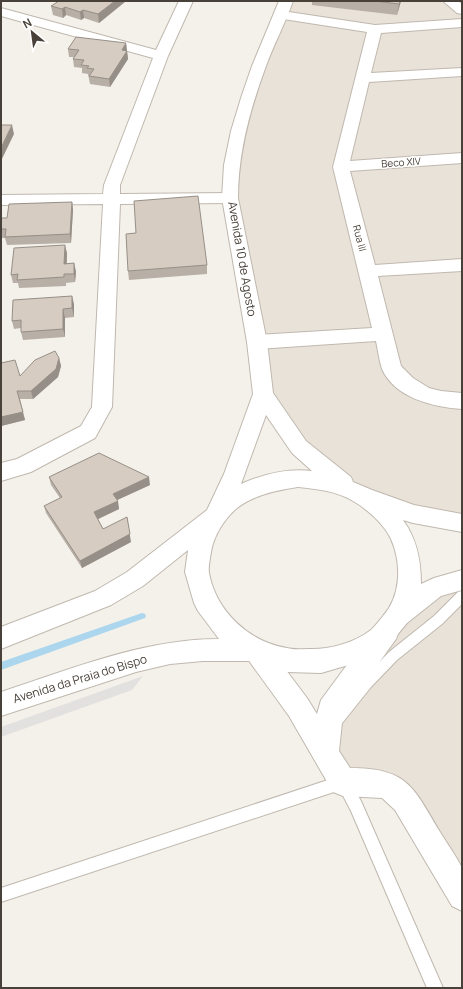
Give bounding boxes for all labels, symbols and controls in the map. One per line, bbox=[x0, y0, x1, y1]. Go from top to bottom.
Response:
north arrow bbox=[12, 12, 52, 52]
text: N bbox=[20, 14, 34, 31]
street label: Beco XIV bbox=[381, 154, 421, 170]
street label: Avenida 10 de Agosto bbox=[224, 200, 261, 318]
street label: Rua III bbox=[350, 223, 370, 253]
street label: Avenida da Praia do Bispo bbox=[11, 650, 149, 707]

